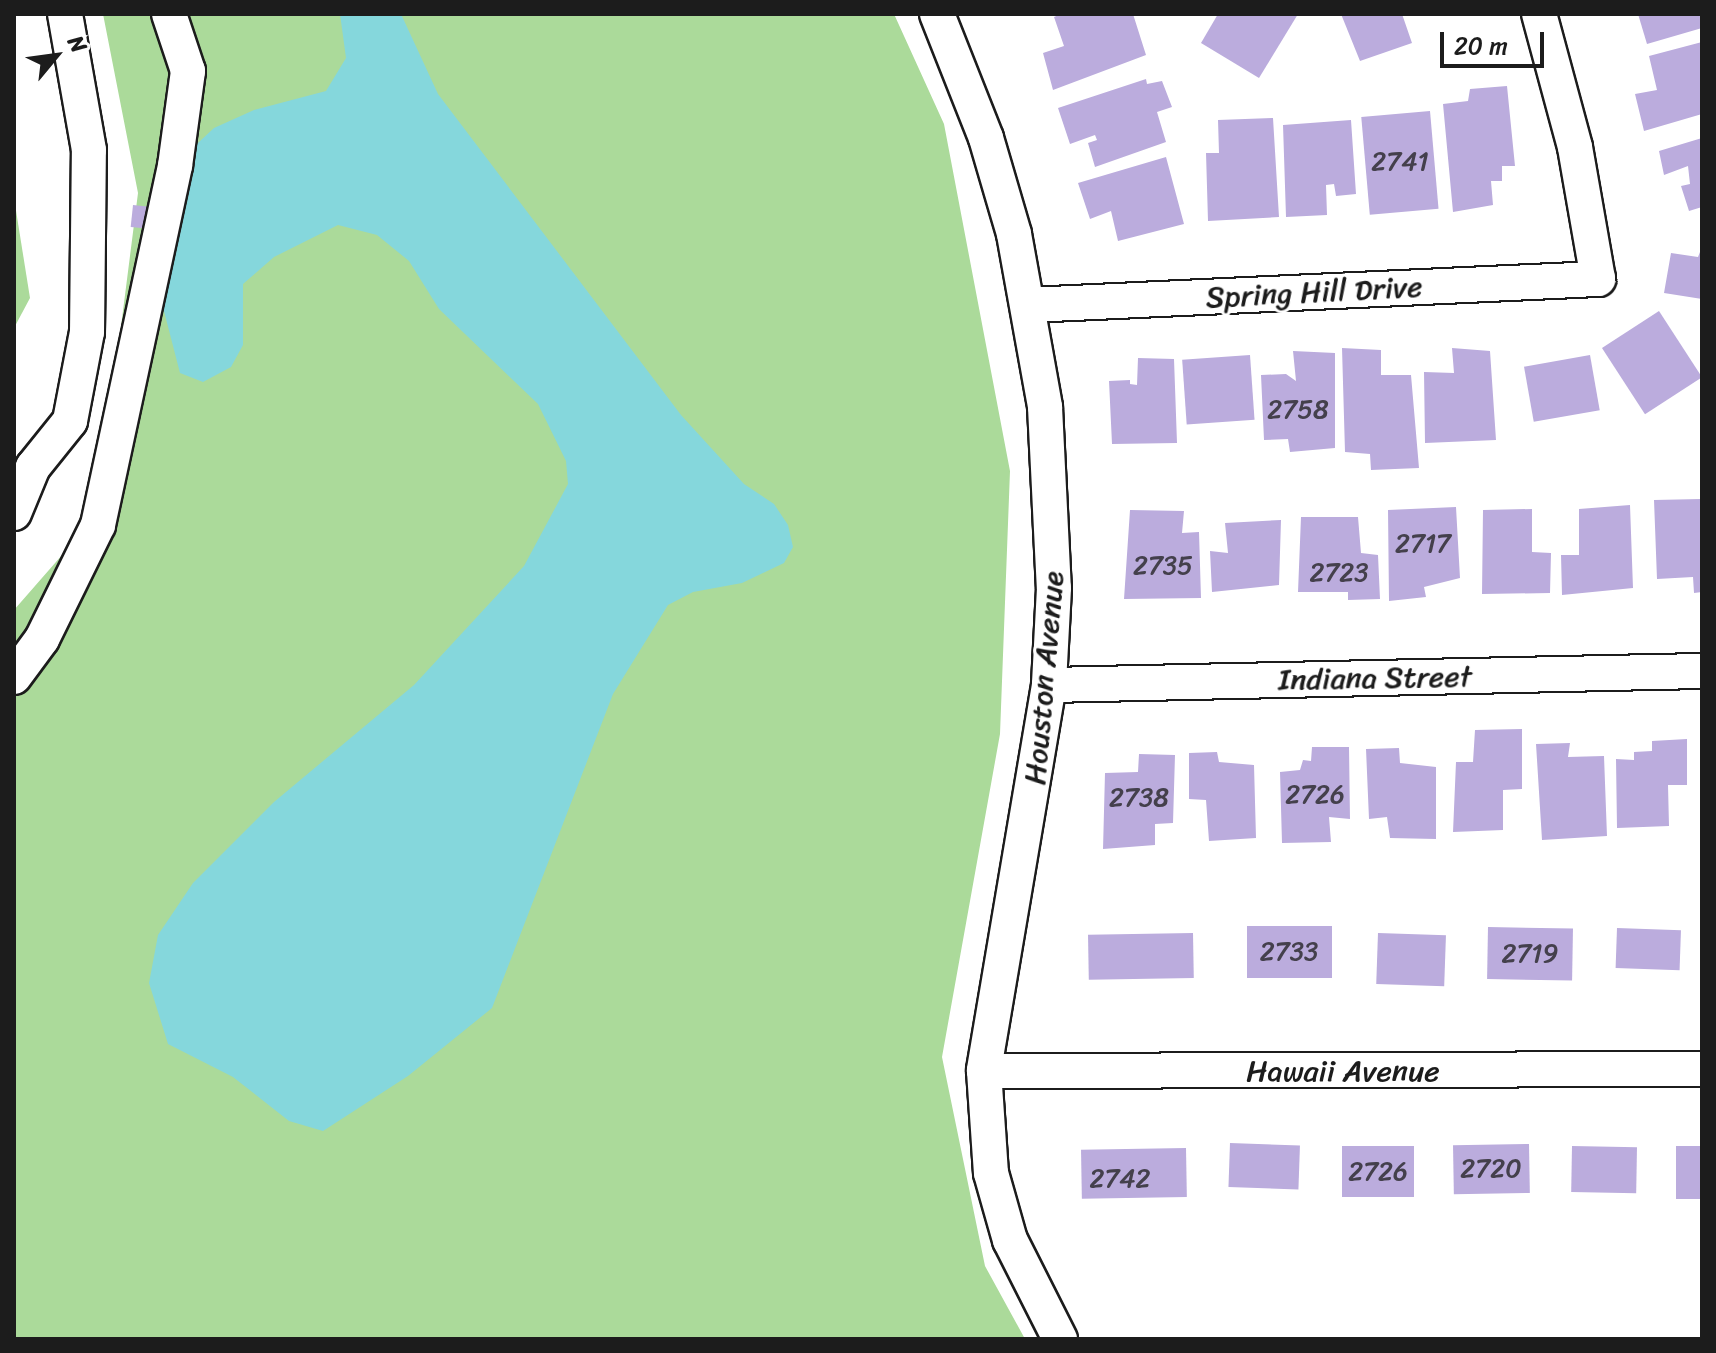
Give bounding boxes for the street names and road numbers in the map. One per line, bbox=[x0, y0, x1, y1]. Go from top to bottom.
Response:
street label: Spring Hill Drive bbox=[1205, 268, 1423, 316]
street label: Houston Avenue bbox=[1017, 570, 1071, 786]
street label: Indiana Street bbox=[1278, 658, 1472, 698]
street label: Hawaii Avenue bbox=[1247, 1053, 1439, 1089]

